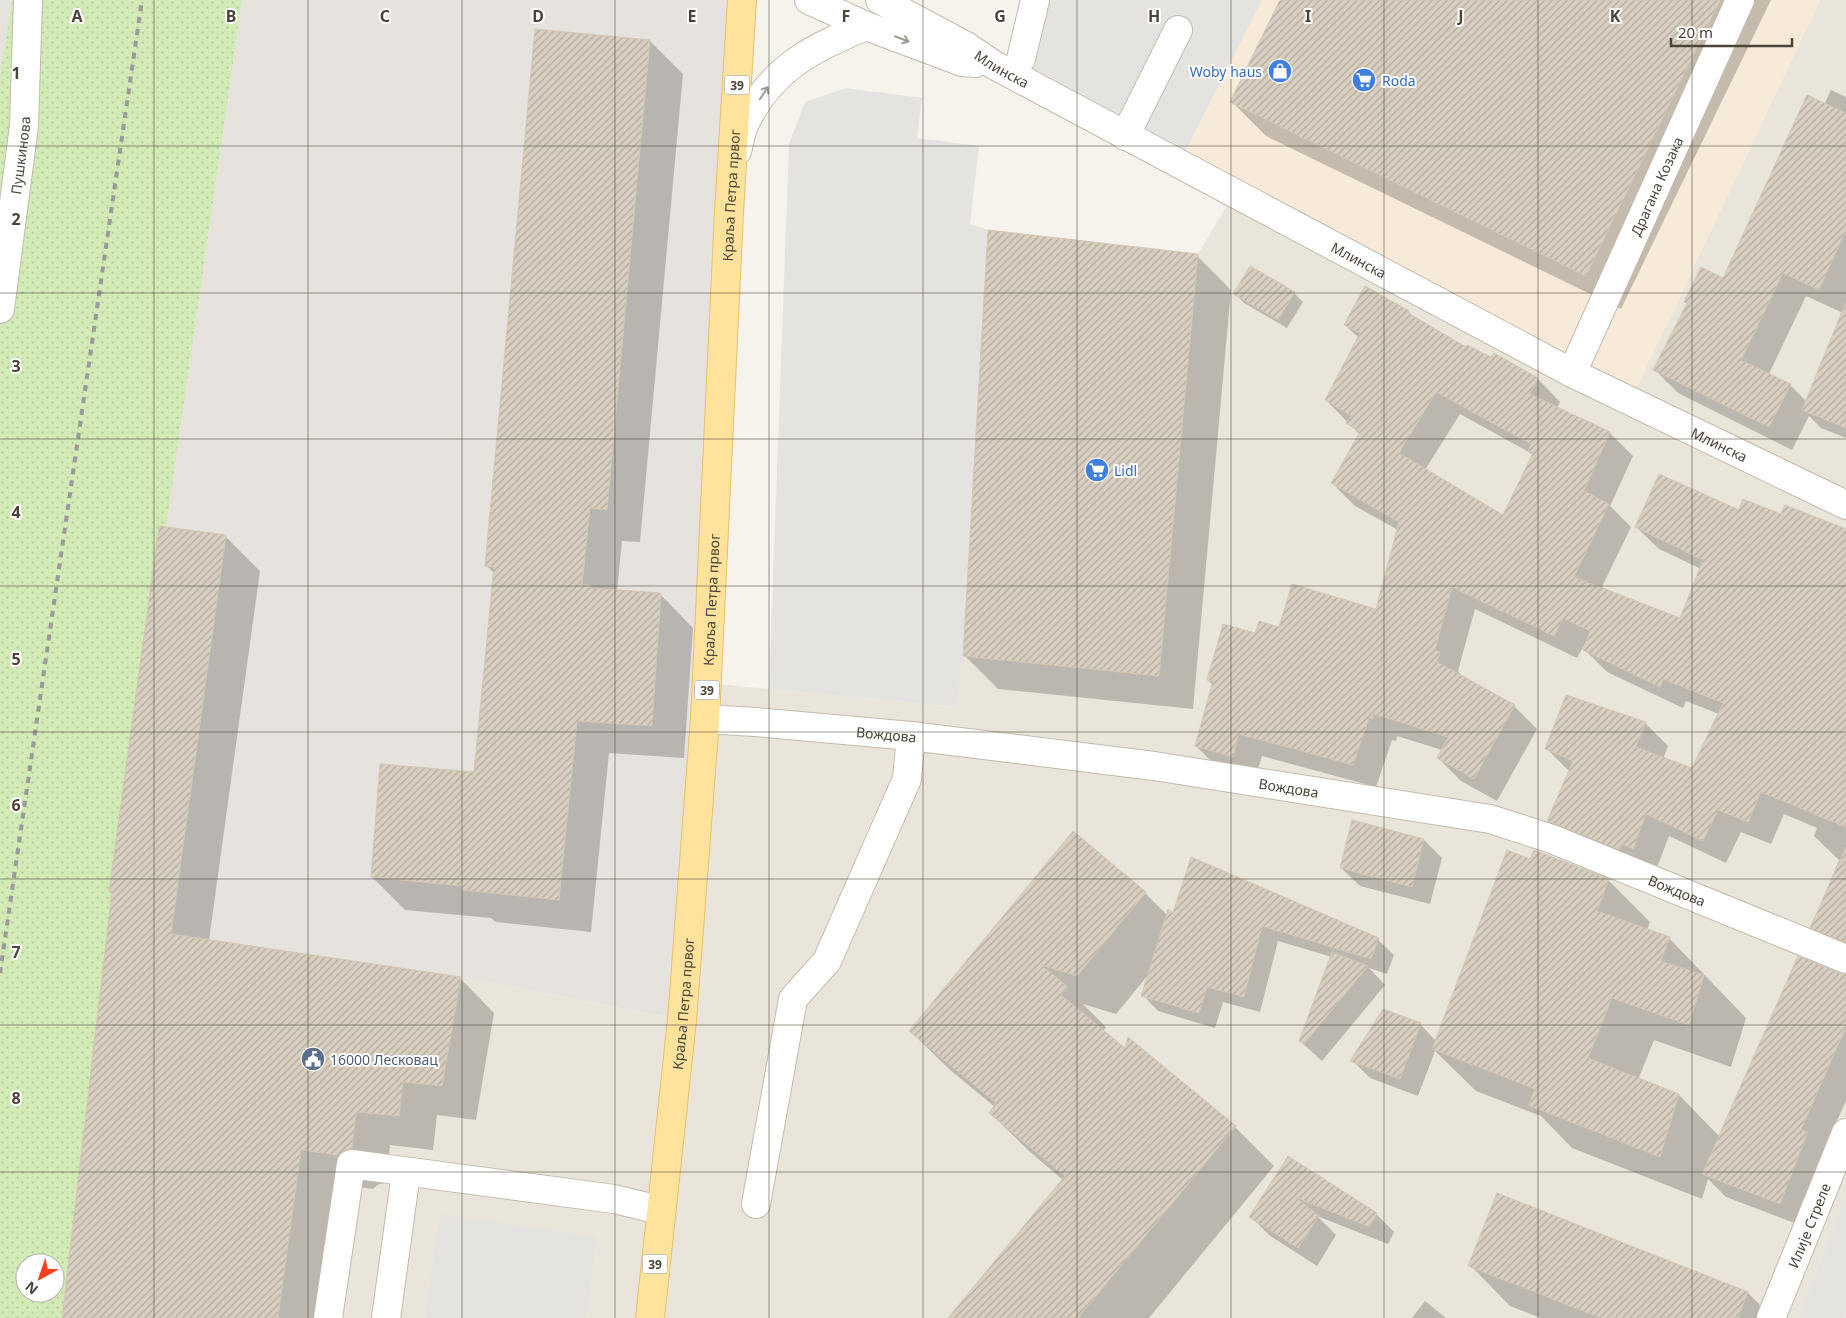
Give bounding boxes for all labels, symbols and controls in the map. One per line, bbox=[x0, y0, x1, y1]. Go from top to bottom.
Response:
text: A bbox=[71, 5, 83, 27]
text: B bbox=[226, 5, 236, 27]
text: C bbox=[380, 5, 390, 27]
text: D bbox=[532, 5, 544, 27]
text: E bbox=[688, 5, 697, 27]
text: F bbox=[842, 5, 850, 27]
text: G bbox=[994, 5, 1006, 27]
text: H bbox=[1148, 5, 1160, 27]
text: I bbox=[1305, 5, 1311, 27]
text: J bbox=[1456, 5, 1464, 27]
text: K bbox=[1610, 5, 1621, 27]
scale bar bbox=[1671, 15, 1792, 47]
text: 20 m bbox=[1678, 22, 1713, 42]
one-way arrow bbox=[894, 35, 909, 44]
street label: Млинска bbox=[971, 45, 1033, 92]
shop icon: Woby haus bbox=[1267, 58, 1293, 84]
text: 1 bbox=[11, 62, 21, 84]
place label: Woby haus bbox=[1190, 62, 1262, 81]
supermarket icon: Roda bbox=[1351, 67, 1377, 93]
place label: Roda bbox=[1382, 71, 1416, 90]
road number: 39 bbox=[724, 76, 750, 94]
one-way arrow bbox=[759, 86, 769, 100]
street label: Пушкинова bbox=[6, 116, 34, 196]
street label: Краља Петра првог bbox=[717, 129, 744, 262]
street label: Драгана Козака bbox=[1626, 133, 1687, 239]
text: 2 bbox=[11, 208, 21, 230]
street label: Млинска bbox=[1328, 237, 1390, 282]
text: 3 bbox=[11, 355, 21, 377]
street label: Млинска bbox=[1688, 422, 1751, 466]
supermarket icon: Lidl bbox=[1084, 457, 1110, 483]
place label: Lidl bbox=[1114, 461, 1137, 480]
text: 4 bbox=[11, 501, 21, 523]
street label: Краља Петра првог bbox=[698, 533, 723, 666]
text: 5 bbox=[11, 648, 21, 670]
road number: 39 bbox=[694, 680, 720, 700]
street label: Вождова bbox=[855, 722, 918, 746]
street label: Вождова bbox=[1257, 773, 1320, 801]
text: 6 bbox=[11, 794, 21, 816]
street label: Вождова bbox=[1646, 870, 1709, 910]
street label: Краља Петра првог bbox=[667, 937, 698, 1071]
text: 7 bbox=[11, 941, 21, 963]
public building icon: 16000 Лесковац bbox=[300, 1046, 326, 1072]
place label: 16000 Лесковац bbox=[330, 1050, 438, 1069]
text: 8 bbox=[11, 1087, 21, 1109]
street label: Илије Стреле bbox=[1783, 1180, 1834, 1271]
north arrow bbox=[15, 1253, 65, 1303]
road number: 39 bbox=[642, 1254, 668, 1274]
text: N bbox=[21, 1277, 42, 1299]

